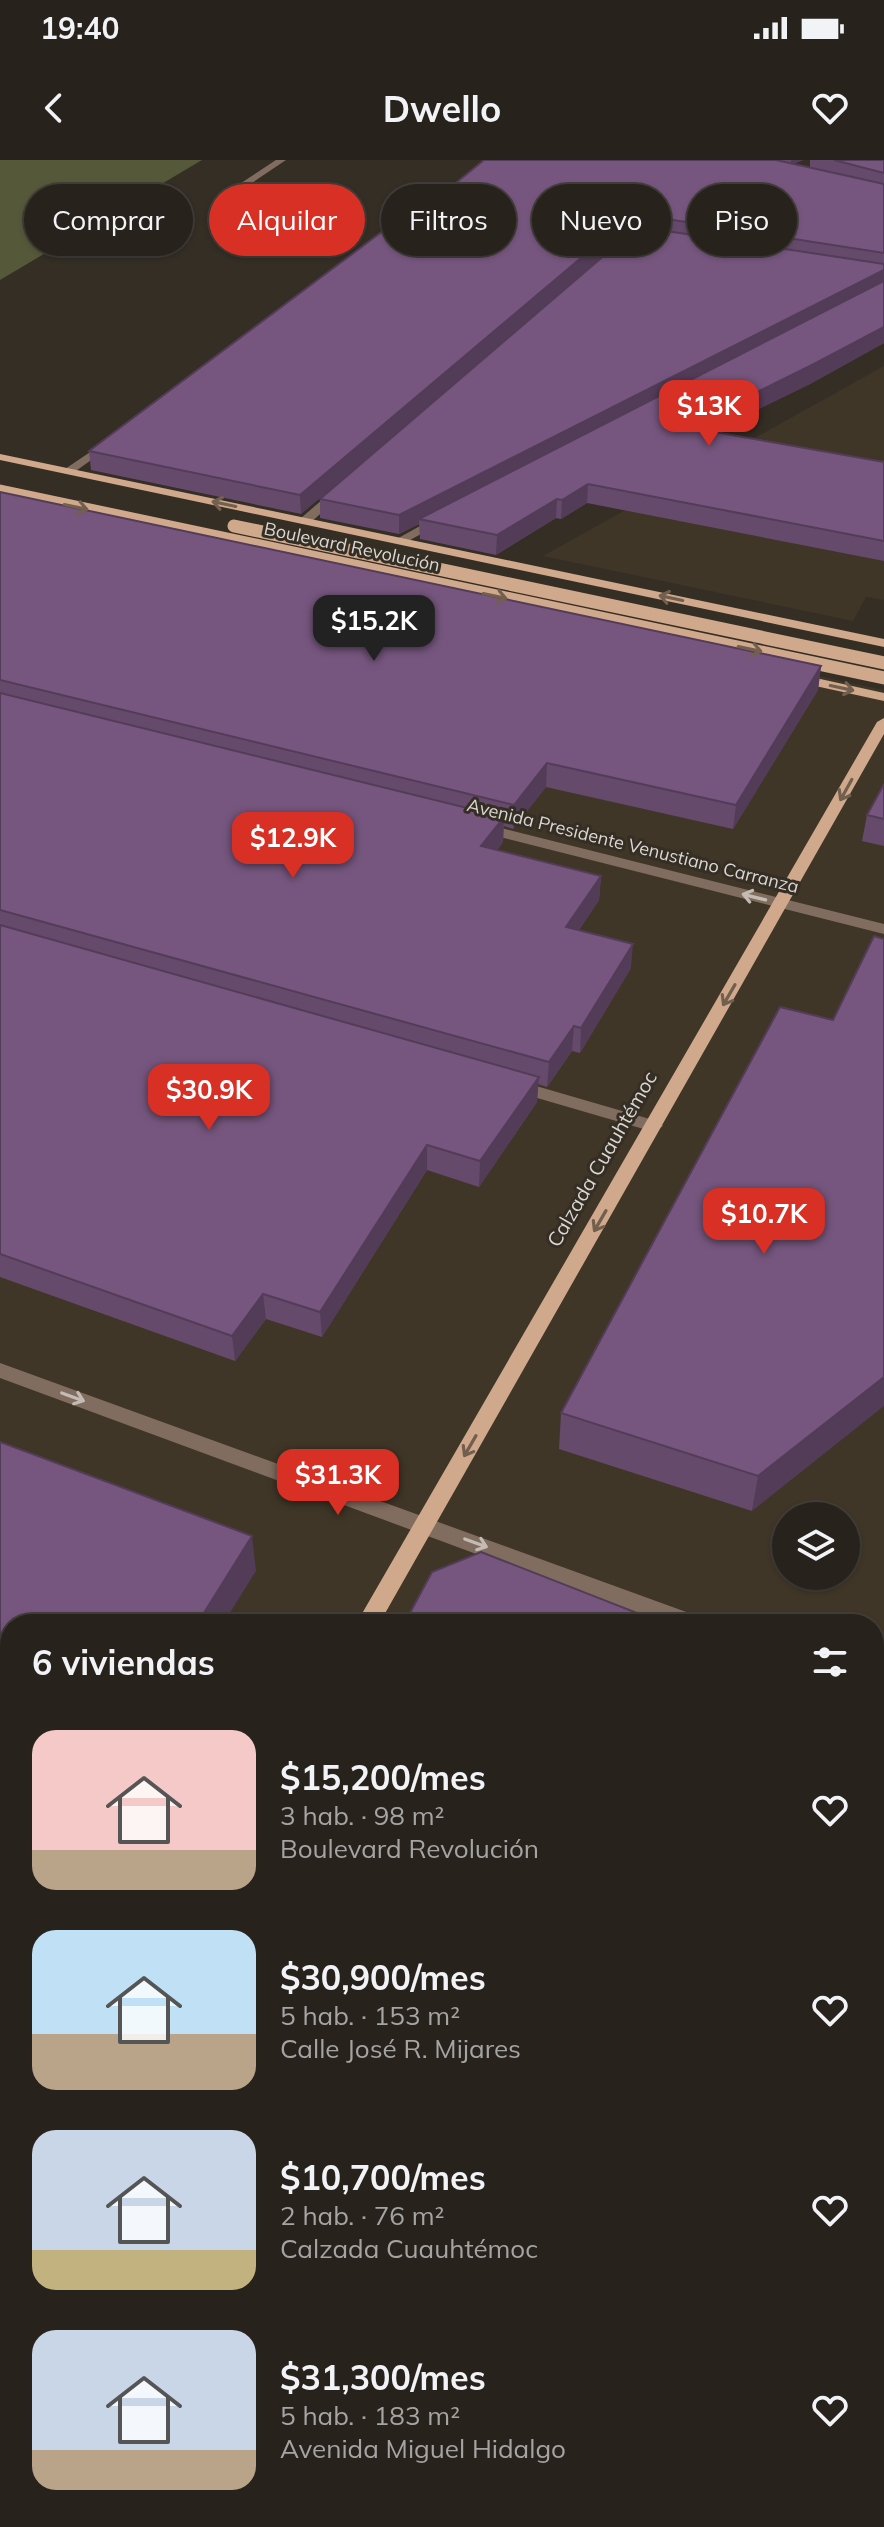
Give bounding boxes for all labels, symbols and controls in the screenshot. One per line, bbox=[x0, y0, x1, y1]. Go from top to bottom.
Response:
text: 19:40 bbox=[40, 9, 119, 47]
icon: back bbox=[32, 86, 76, 130]
text: Dwello bbox=[383, 86, 501, 131]
icon: heart bbox=[808, 86, 852, 130]
chip: Comprar bbox=[24, 184, 193, 256]
chip: Alquilar bbox=[209, 184, 365, 256]
chip: Filtros bbox=[381, 184, 516, 256]
chip: Nuevo bbox=[532, 184, 671, 256]
chip: Piso bbox=[687, 184, 797, 256]
pin: $13K bbox=[662, 380, 756, 448]
text: $13K bbox=[677, 389, 741, 422]
one-way arrow bbox=[212, 496, 238, 511]
one-way arrow bbox=[63, 500, 89, 515]
street label: Boulevard Revolución bbox=[262, 517, 442, 576]
one-way arrow bbox=[482, 589, 507, 604]
one-way arrow bbox=[658, 590, 684, 605]
pin: $15.2K bbox=[309, 595, 439, 663]
text: $15.2K bbox=[331, 604, 417, 637]
one-way arrow bbox=[736, 642, 762, 657]
one-way arrow bbox=[829, 681, 855, 696]
one-way arrow bbox=[838, 778, 854, 801]
street label: Avenida Presidente Venustiano Carranza bbox=[465, 793, 801, 898]
pin: $12.9K bbox=[228, 812, 358, 880]
text: $12.9K bbox=[250, 821, 336, 854]
one-way arrow bbox=[742, 888, 767, 903]
one-way arrow bbox=[721, 983, 736, 1007]
pin: $30.9K bbox=[144, 1064, 274, 1132]
street label: Calzada Cuauhtémoc bbox=[541, 1066, 662, 1251]
text: $30.9K bbox=[166, 1073, 252, 1106]
pin: $10.7K bbox=[699, 1188, 829, 1256]
text: $10.7K bbox=[721, 1197, 807, 1230]
one-way arrow bbox=[592, 1209, 608, 1232]
one-way arrow bbox=[60, 1391, 85, 1405]
one-way arrow bbox=[462, 1434, 478, 1457]
pin: $31.3K bbox=[273, 1449, 403, 1517]
text: $31.3K bbox=[295, 1458, 381, 1491]
map controls bbox=[772, 1502, 860, 1590]
button: layers bbox=[772, 1502, 860, 1590]
one-way arrow bbox=[463, 1537, 487, 1551]
icon: filters bbox=[808, 1640, 852, 1684]
text: 6 viviendas bbox=[32, 1641, 215, 1684]
text: $15,200/mes bbox=[280, 1756, 486, 1799]
icon: home bbox=[96, 1762, 192, 1858]
icon: heart bbox=[808, 1788, 852, 1832]
text: 3 hab. · 98 m² bbox=[280, 1799, 444, 1832]
text: Boulevard Revolución bbox=[280, 1832, 539, 1865]
text: $30,900/mes bbox=[280, 1956, 486, 1999]
icon: home bbox=[96, 1962, 192, 2058]
icon: heart bbox=[808, 1988, 852, 2032]
text: 5 hab. · 153 m² bbox=[280, 1999, 460, 2032]
text: Calle José R. Mijares bbox=[280, 2032, 521, 2065]
text: $10,700/mes bbox=[280, 2156, 486, 2199]
icon: home bbox=[96, 2162, 192, 2258]
icon: heart bbox=[808, 2188, 852, 2232]
text: 2 hab. · 76 m² bbox=[280, 2199, 444, 2232]
text: Calzada Cuauhtémoc bbox=[280, 2232, 538, 2265]
text: $31,300/mes bbox=[280, 2356, 486, 2399]
icon: home bbox=[96, 2362, 192, 2458]
icon: heart bbox=[808, 2388, 852, 2432]
text: 5 hab. · 183 m² bbox=[280, 2399, 460, 2432]
text: Avenida Miguel Hidalgo bbox=[280, 2432, 566, 2465]

